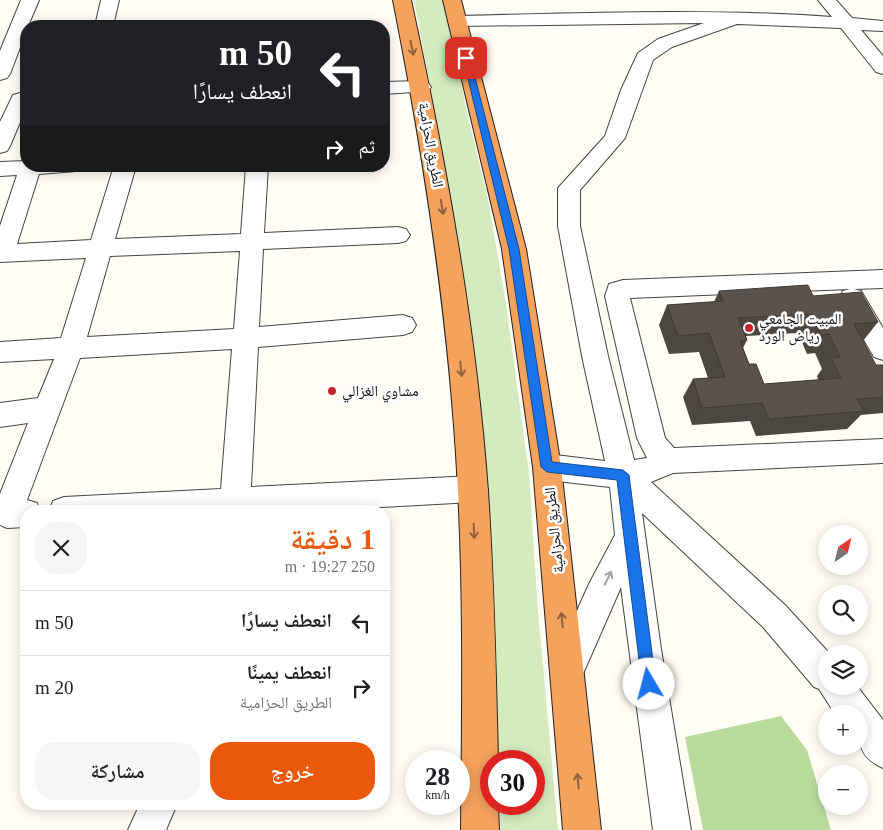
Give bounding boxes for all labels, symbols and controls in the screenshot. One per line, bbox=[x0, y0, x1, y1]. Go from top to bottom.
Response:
text: 50 m bbox=[219, 34, 292, 73]
pin bbox=[445, 37, 487, 79]
one-way arrow bbox=[408, 39, 417, 55]
icon: left bbox=[310, 40, 375, 105]
icon: arrive bbox=[452, 44, 480, 72]
text: انعطف يسارًا bbox=[193, 79, 292, 104]
street label: الطريق الحزامية bbox=[414, 101, 446, 189]
icon: right bbox=[320, 135, 348, 163]
text: ثم bbox=[358, 136, 375, 157]
one-way arrow bbox=[438, 199, 448, 215]
place label: المبيت الجامعي رياض الورد bbox=[759, 311, 842, 346]
marker: المبيت الجامعي رياض الورد bbox=[743, 322, 755, 334]
one-way arrow bbox=[456, 360, 466, 376]
place label: مشاوي الغزالي bbox=[342, 383, 419, 403]
marker: مشاوي الغزالي bbox=[326, 385, 338, 397]
street label: الطريق الحزامية bbox=[542, 486, 568, 574]
button: close bbox=[35, 522, 87, 574]
text: 1 دقيقة bbox=[290, 522, 375, 555]
one-way arrow bbox=[470, 522, 479, 538]
north arrow bbox=[818, 525, 868, 575]
map controls bbox=[818, 525, 868, 815]
text: 250 m · 19:27 bbox=[285, 558, 375, 575]
one-way arrow bbox=[603, 571, 613, 586]
button: search bbox=[818, 585, 868, 635]
icon: left bbox=[347, 609, 375, 637]
text: انعطف يسارًا bbox=[241, 610, 332, 631]
text: 50 m bbox=[35, 612, 74, 633]
one-way arrow bbox=[557, 612, 567, 628]
button: layers bbox=[818, 645, 868, 695]
position arrow bbox=[622, 657, 674, 709]
text: انعطف يمينًا bbox=[247, 662, 332, 683]
icon: right bbox=[347, 674, 375, 702]
text: 20 m bbox=[35, 677, 74, 698]
text: الطريق الحزامية bbox=[240, 694, 332, 711]
button: + bbox=[818, 705, 868, 755]
button: مشاركة bbox=[35, 742, 200, 800]
button: خروج bbox=[210, 742, 375, 800]
speed limit sign: 30 bbox=[480, 750, 545, 815]
text: 28 bbox=[425, 763, 450, 790]
button: − bbox=[818, 765, 868, 815]
one-way arrow bbox=[573, 774, 582, 790]
text: km/h bbox=[425, 788, 450, 802]

